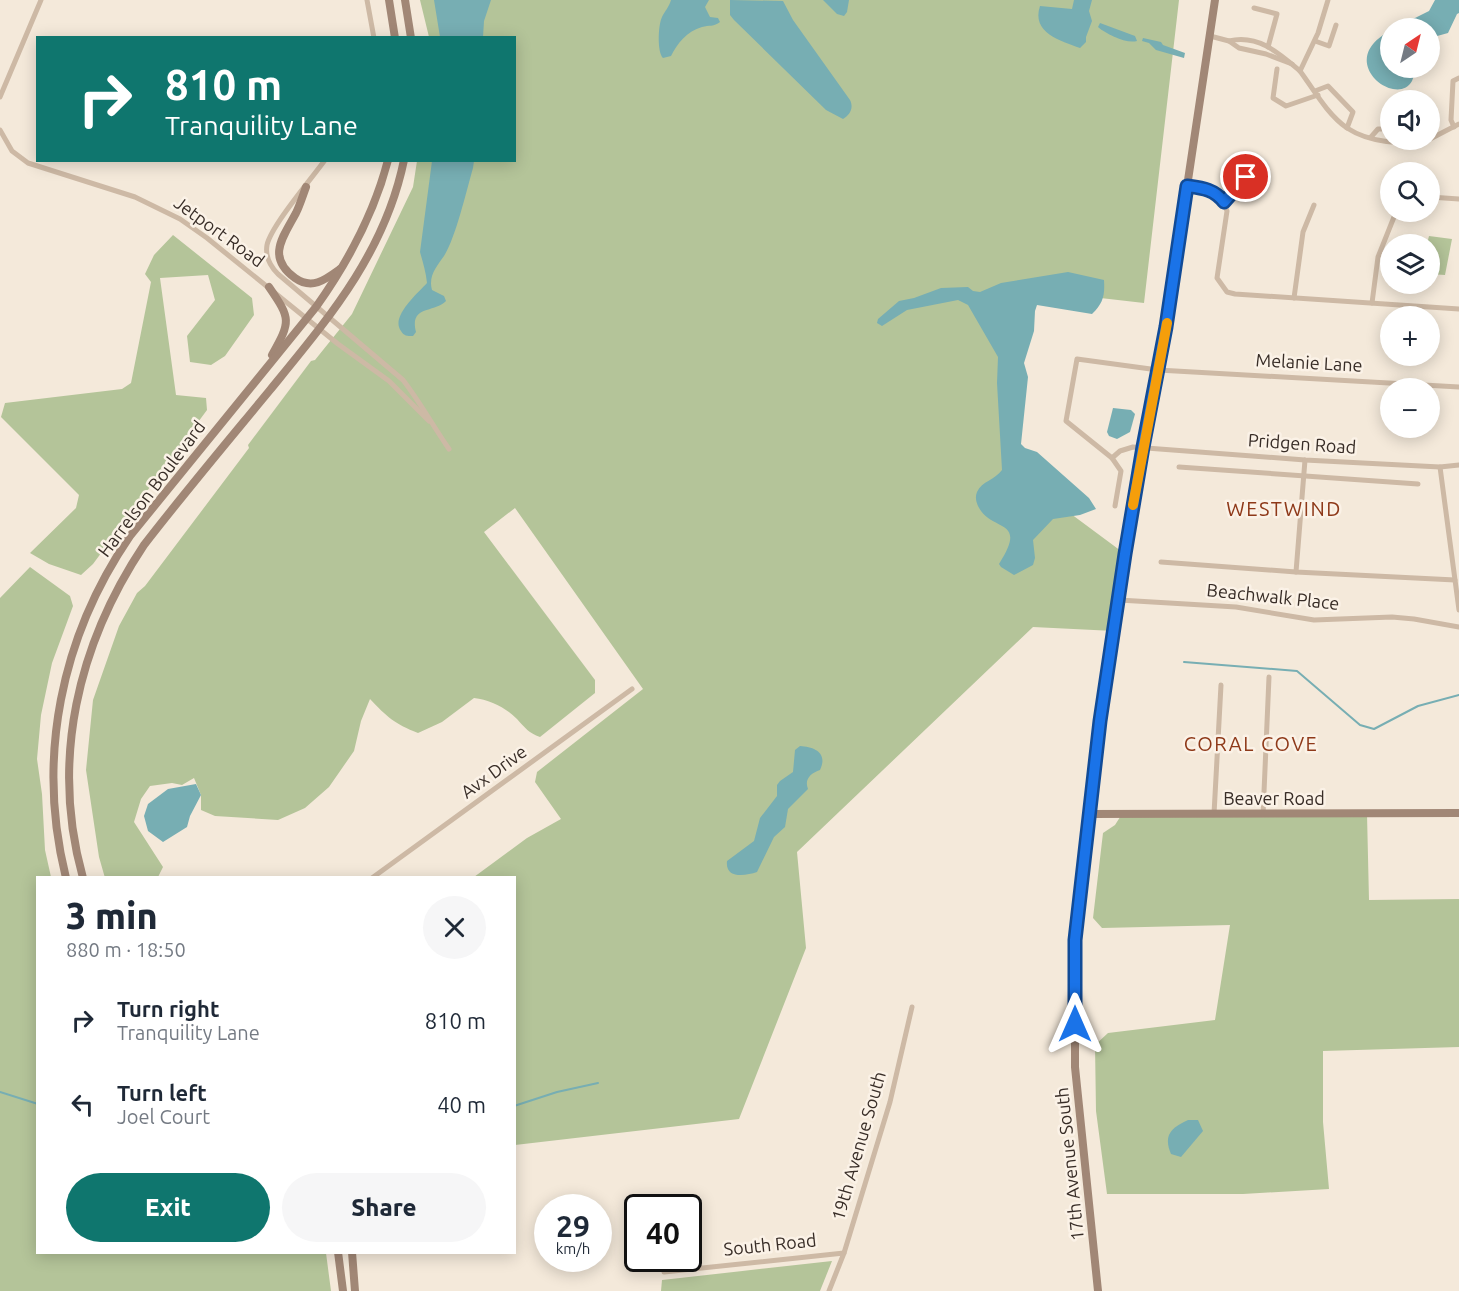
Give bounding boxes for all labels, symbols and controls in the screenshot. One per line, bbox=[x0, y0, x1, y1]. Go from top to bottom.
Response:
north arrow bbox=[1380, 18, 1440, 78]
map controls bbox=[1380, 18, 1440, 438]
icon: right bbox=[66, 60, 144, 138]
text: 810 m bbox=[165, 61, 282, 108]
button: sound bbox=[1380, 90, 1440, 150]
text: Tranquility Lane bbox=[165, 110, 358, 140]
pin bbox=[1220, 151, 1271, 202]
icon: arrive bbox=[1229, 160, 1262, 193]
button: search bbox=[1380, 162, 1440, 222]
street label: Jetport Road bbox=[171, 192, 269, 271]
button: layers bbox=[1380, 234, 1440, 294]
button: + bbox=[1380, 306, 1440, 366]
street label: Melanie Lane bbox=[1255, 349, 1363, 375]
button: − bbox=[1380, 378, 1440, 438]
street label: Harrelson Boulevard bbox=[94, 416, 209, 560]
street label: Pridgen Road bbox=[1247, 429, 1357, 457]
district label: WESTWIND bbox=[1226, 497, 1342, 520]
street label: Beachwalk Place bbox=[1206, 579, 1340, 613]
district label: CORAL COVE bbox=[1184, 732, 1318, 755]
street label: Avx Drive bbox=[457, 741, 530, 802]
street label: Beaver Road bbox=[1223, 788, 1325, 808]
text: 3 min bbox=[66, 895, 158, 936]
button: close bbox=[423, 896, 486, 959]
text: 880 m · 18:50 bbox=[66, 938, 186, 961]
position arrow bbox=[1043, 992, 1107, 1056]
text: Turn right bbox=[117, 996, 219, 1021]
icon: right bbox=[66, 1004, 99, 1037]
text: 810 m bbox=[425, 1008, 486, 1033]
text: Tranquility Lane bbox=[117, 1021, 260, 1044]
street label: 19th Avenue South bbox=[827, 1069, 889, 1223]
text: Turn left bbox=[117, 1080, 207, 1105]
street label: 17th Avenue South bbox=[1051, 1086, 1087, 1242]
icon: left bbox=[66, 1088, 99, 1121]
text: 40 m bbox=[437, 1092, 486, 1117]
text: Joel Court bbox=[117, 1105, 210, 1128]
button: Exit bbox=[66, 1173, 270, 1242]
button: Share bbox=[282, 1173, 486, 1242]
speed limit sign: 40 bbox=[624, 1194, 702, 1272]
text: 29 bbox=[556, 1209, 590, 1243]
street label: South Road bbox=[722, 1229, 817, 1259]
text: km/h bbox=[556, 1240, 590, 1257]

